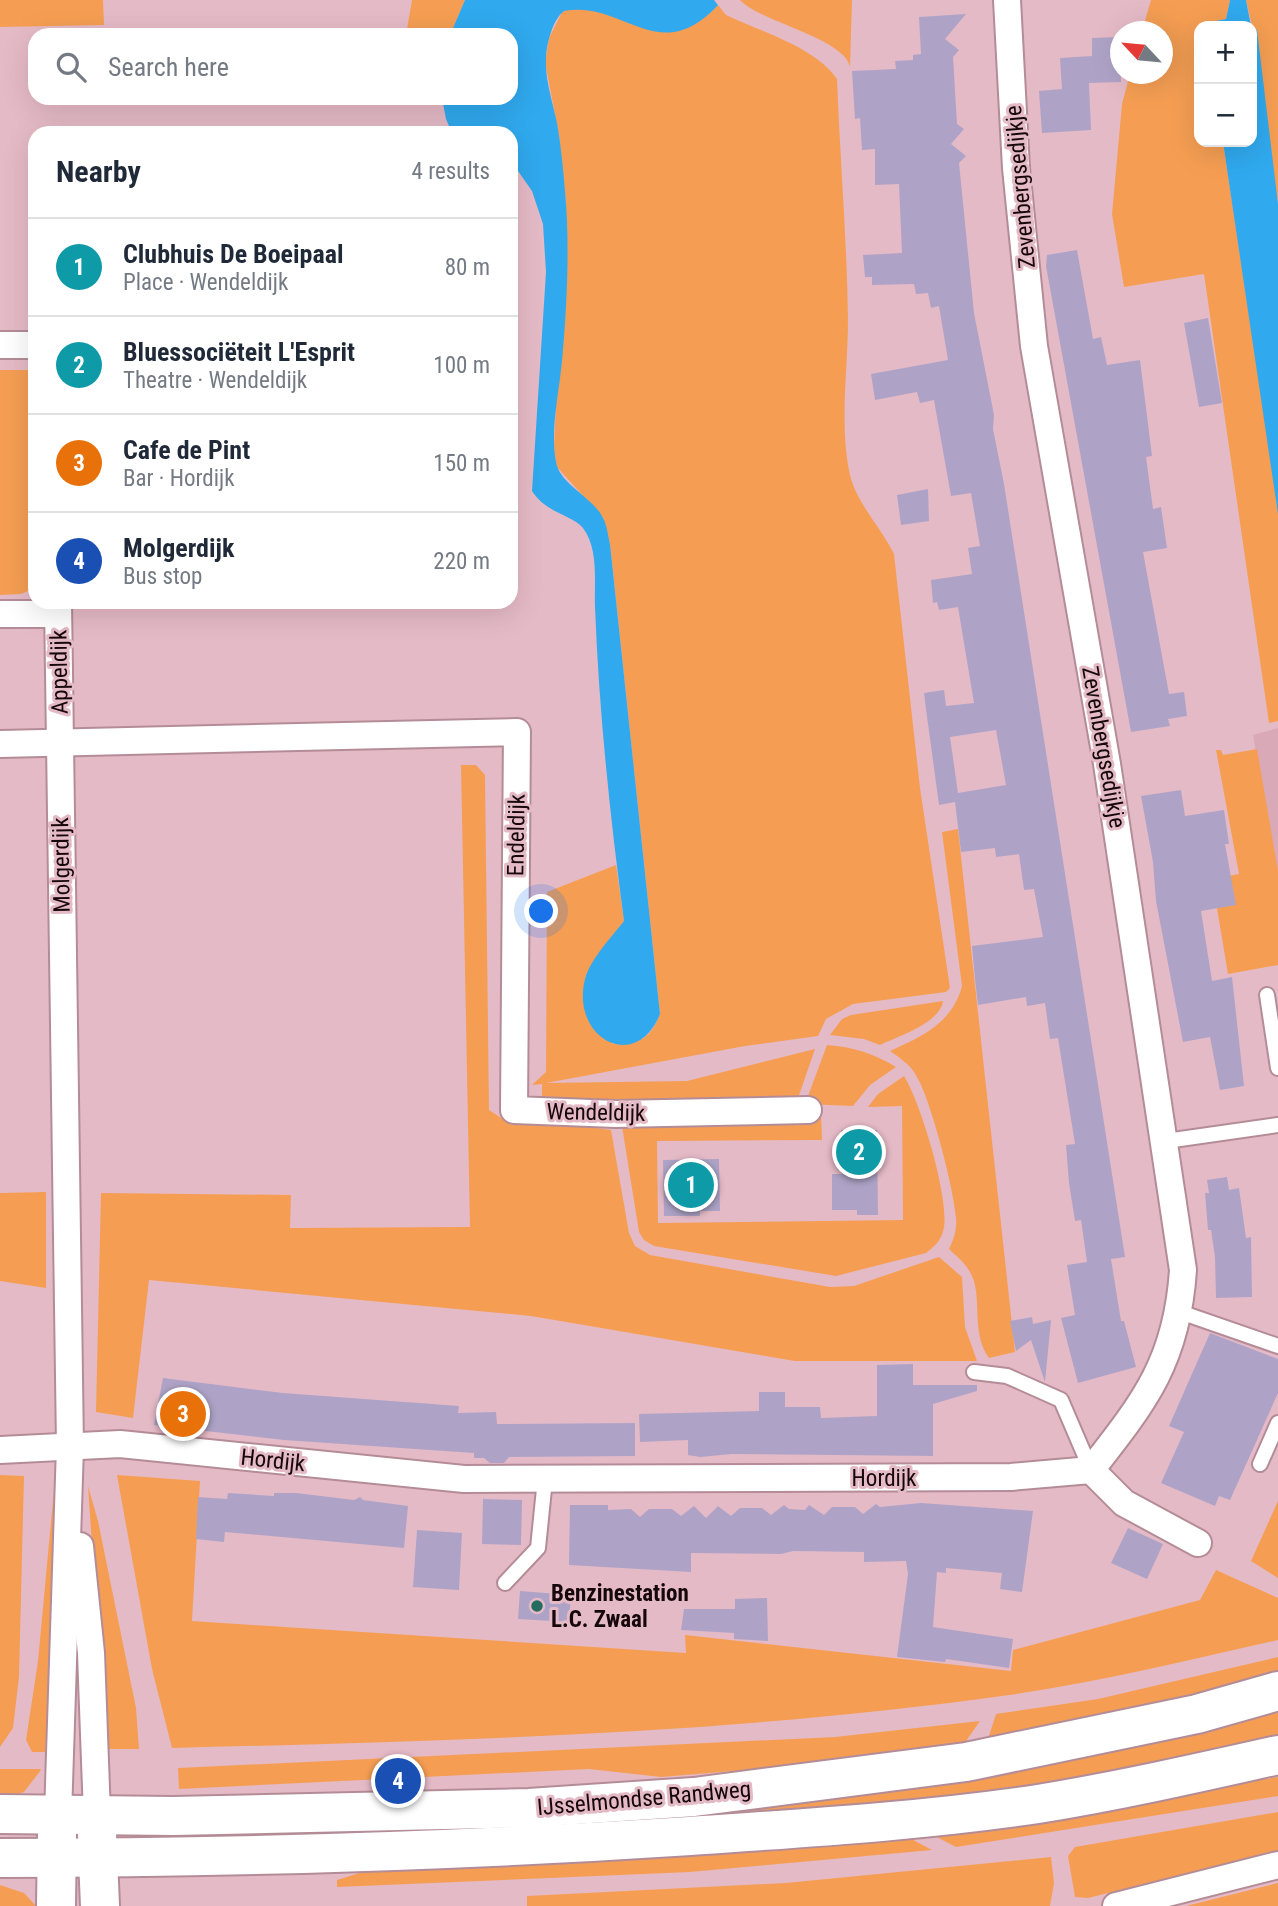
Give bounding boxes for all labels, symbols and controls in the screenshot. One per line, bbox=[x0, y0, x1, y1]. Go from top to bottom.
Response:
north arrow bbox=[1110, 21, 1173, 84]
map controls bbox=[1194, 21, 1257, 147]
button: + bbox=[1194, 21, 1257, 84]
search box bbox=[28, 28, 518, 105]
icon: search bbox=[52, 48, 90, 86]
text: Search here bbox=[108, 52, 229, 82]
button: − bbox=[1194, 84, 1257, 147]
street label: Zevenbergsedijkje bbox=[1000, 104, 1041, 270]
text: Nearby bbox=[56, 154, 141, 189]
text: 4 results bbox=[412, 158, 490, 185]
text: Clubhuis De Boeipaal bbox=[123, 239, 344, 269]
text: 1 bbox=[73, 254, 85, 281]
text: 80 m bbox=[445, 254, 490, 281]
text: Place · Wendeldijk bbox=[123, 269, 288, 296]
text: Bluessociëteit L'Esprit bbox=[123, 337, 355, 367]
text: 2 bbox=[73, 352, 85, 379]
text: 100 m bbox=[433, 352, 490, 379]
text: Theatre · Wendeldijk bbox=[123, 367, 307, 394]
text: Cafe de Pint bbox=[123, 435, 250, 465]
text: 3 bbox=[73, 450, 85, 477]
text: 150 m bbox=[433, 450, 490, 477]
text: Bar · Hordijk bbox=[123, 465, 235, 492]
text: Molgerdijk bbox=[123, 533, 234, 563]
text: 4 bbox=[73, 548, 85, 575]
text: 220 m bbox=[433, 548, 490, 575]
text: Bus stop bbox=[123, 563, 202, 590]
street label: Appeldijk bbox=[45, 629, 74, 714]
street label: Zevenbergsedijkje bbox=[1076, 664, 1131, 830]
street label: Endeldijk bbox=[502, 793, 531, 876]
street label: Molgerdijk bbox=[47, 816, 76, 913]
your location bbox=[524, 894, 558, 928]
street label: Wendeldijk bbox=[546, 1098, 646, 1127]
pin: 2 bbox=[836, 1126, 882, 1178]
pin: 1 bbox=[668, 1159, 714, 1211]
pin: 3 bbox=[160, 1388, 206, 1440]
street label: Hordijk bbox=[239, 1444, 307, 1477]
street label: Hordijk bbox=[852, 1465, 917, 1492]
place label: Benzinestation L.C. Zwaal bbox=[551, 1580, 689, 1633]
marker: Benzinestation L.C. Zwaal bbox=[529, 1598, 545, 1614]
pin: 4 bbox=[375, 1755, 421, 1807]
street label: IJsselmondse Randweg bbox=[536, 1776, 752, 1821]

